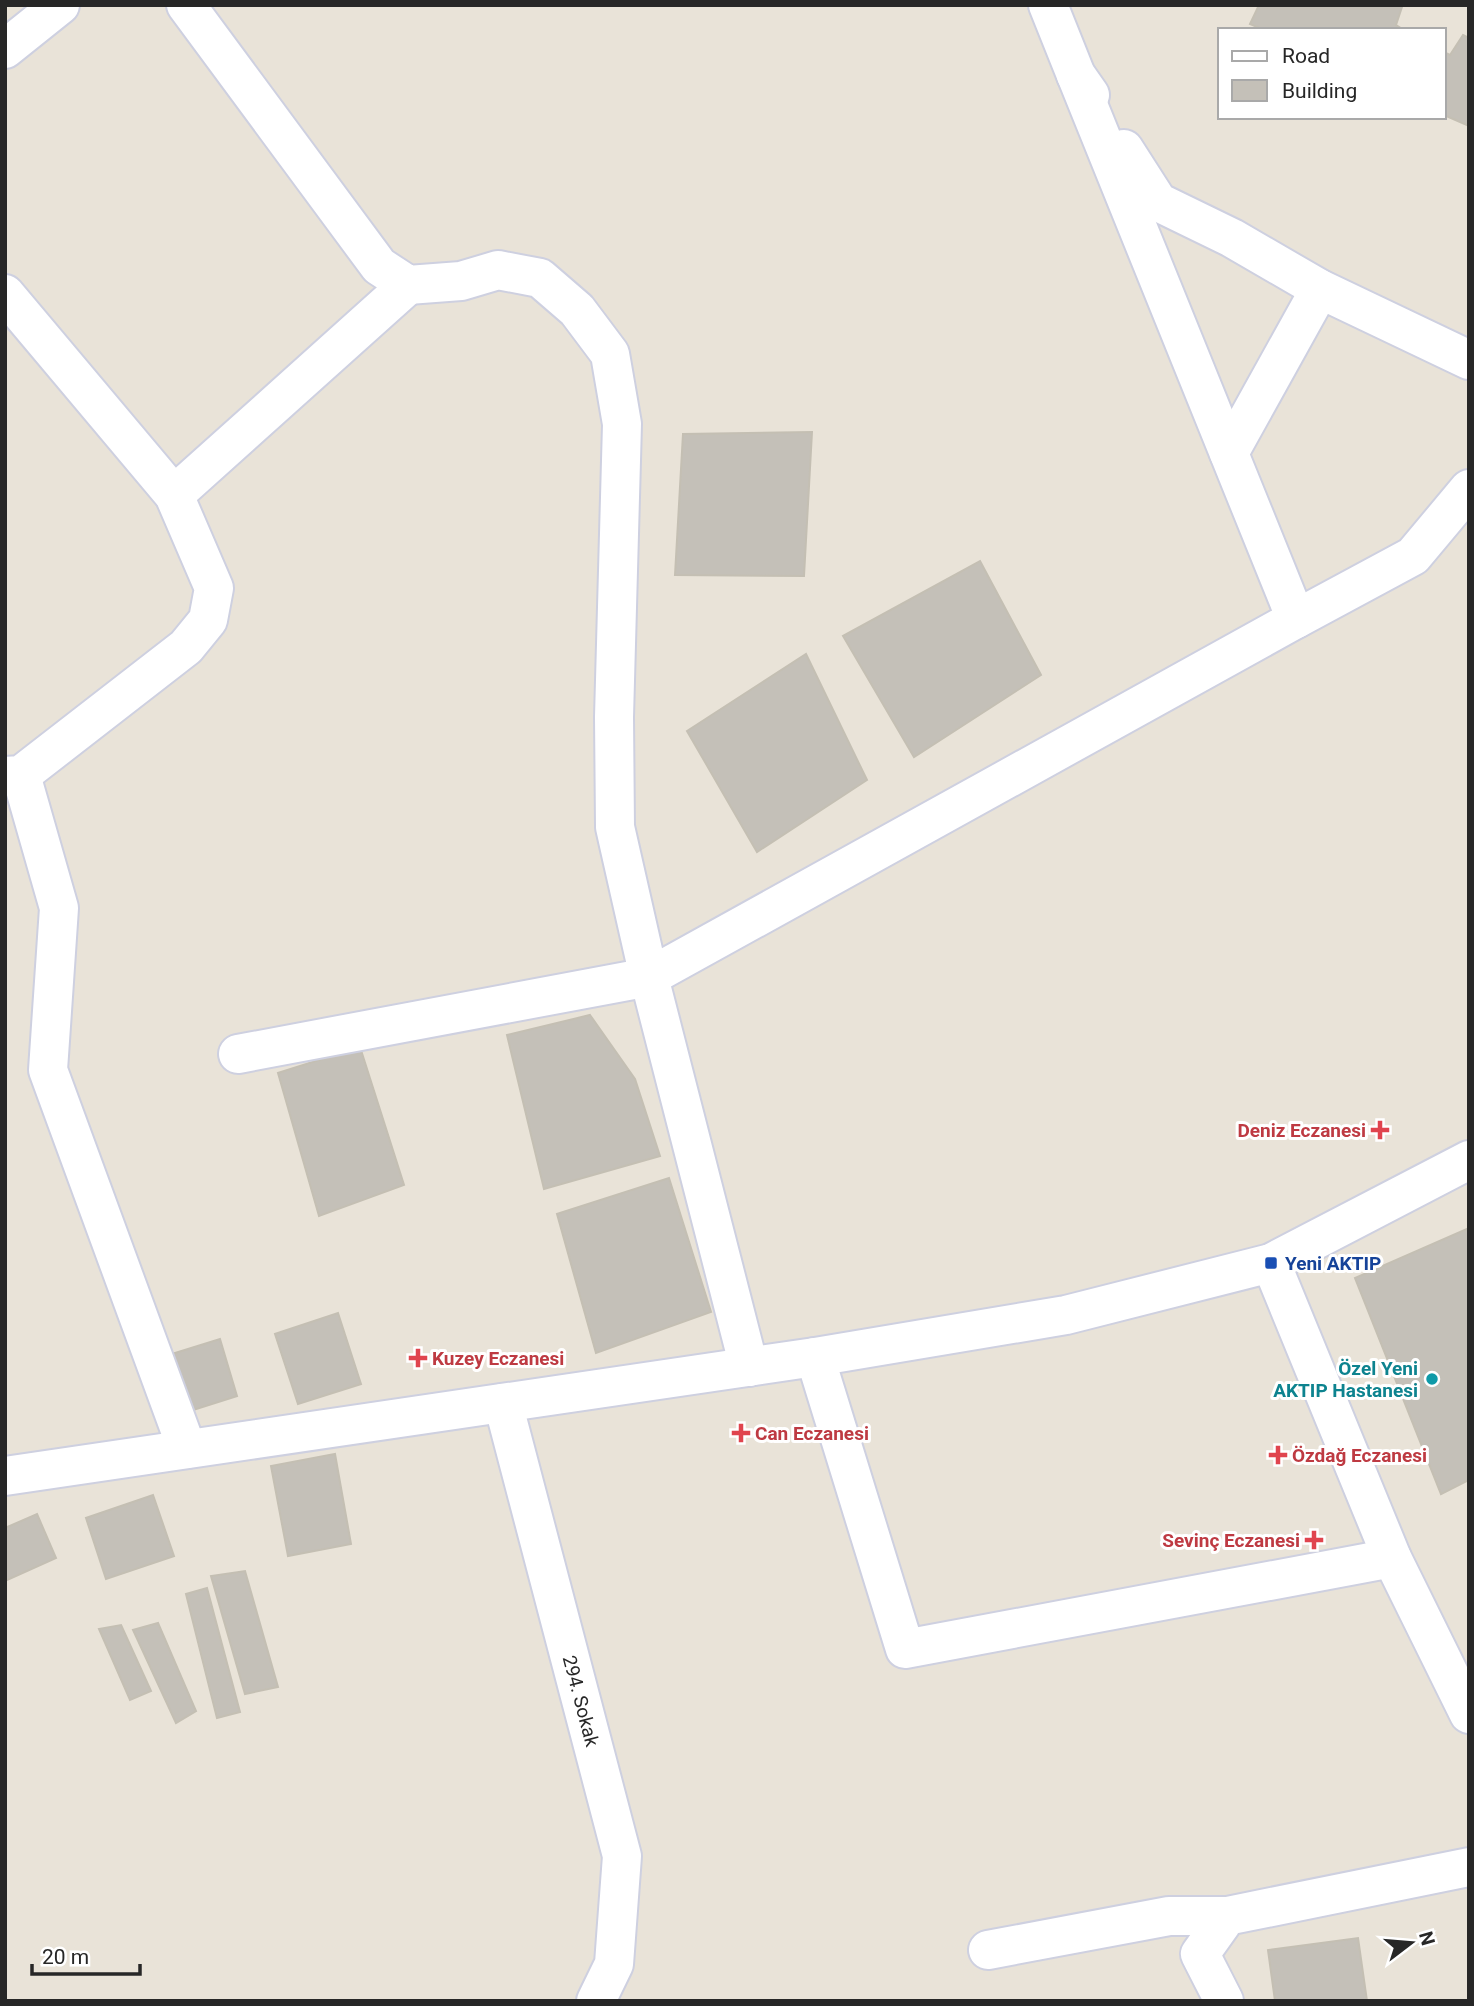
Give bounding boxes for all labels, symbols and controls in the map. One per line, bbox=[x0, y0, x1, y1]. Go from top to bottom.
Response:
legend bbox=[1218, 28, 1446, 119]
text: Road bbox=[1282, 44, 1330, 68]
text: Building bbox=[1282, 79, 1357, 103]
place label: Deniz Eczanesi bbox=[1237, 1119, 1366, 1142]
marker: Deniz Eczanesi bbox=[1372, 1122, 1388, 1138]
place label: Yeni AKTIP bbox=[1285, 1252, 1381, 1275]
marker: Yeni AKTIP bbox=[1263, 1255, 1279, 1271]
place label: Kuzey Eczanesi bbox=[432, 1347, 564, 1370]
marker: Kuzey Eczanesi bbox=[410, 1350, 426, 1366]
place label: Özel Yeni AKTIP Hastanesi bbox=[1273, 1357, 1418, 1402]
marker: Özel Yeni AKTIP Hastanesi bbox=[1424, 1371, 1440, 1387]
place label: Can Eczanesi bbox=[755, 1422, 869, 1445]
marker: Can Eczanesi bbox=[733, 1425, 749, 1441]
place label: Özdağ Eczanesi bbox=[1292, 1444, 1427, 1467]
marker: Özdağ Eczanesi bbox=[1270, 1447, 1286, 1463]
place label: Sevinç Eczanesi bbox=[1162, 1529, 1300, 1552]
marker: Sevinç Eczanesi bbox=[1306, 1532, 1322, 1548]
street label: 294. Sokak bbox=[558, 1653, 604, 1749]
north arrow bbox=[1376, 1908, 1446, 1978]
text: N bbox=[1414, 1929, 1440, 1948]
scale bar bbox=[32, 1932, 140, 1976]
text: 20 m bbox=[42, 1945, 89, 1969]

